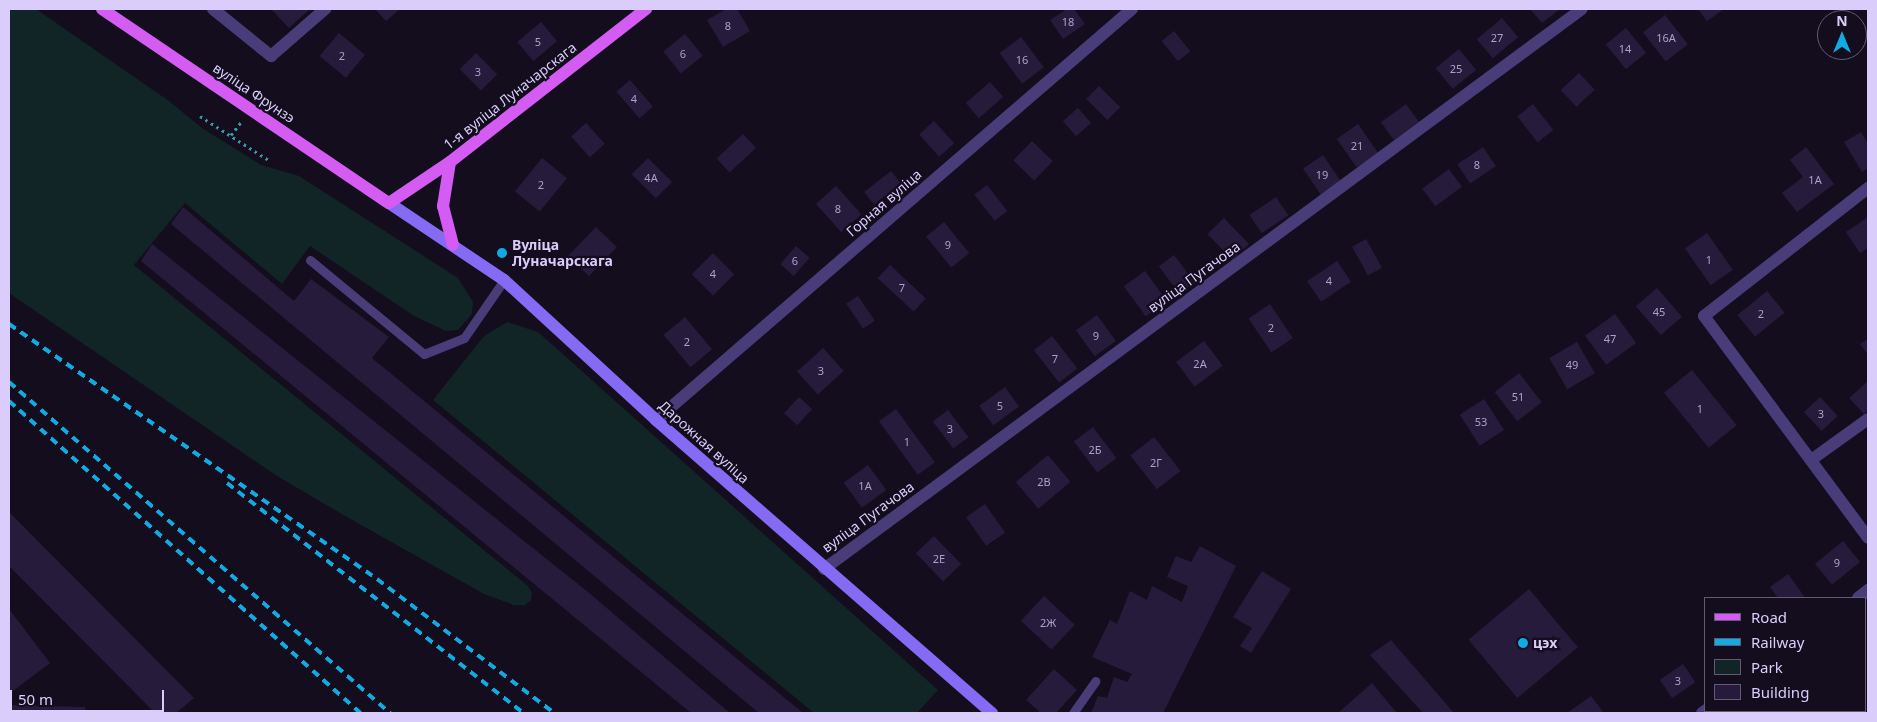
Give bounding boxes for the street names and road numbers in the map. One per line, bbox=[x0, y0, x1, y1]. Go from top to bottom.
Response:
street label: 1-я вуліца Луначарскага bbox=[440, 39, 580, 153]
street label: вуліца Фрунзэ bbox=[210, 59, 298, 127]
street label: Горная вуліца bbox=[843, 166, 925, 240]
street label: вуліца Пугачова bbox=[1145, 238, 1243, 316]
street label: Дарожная вуліца bbox=[655, 397, 753, 487]
street label: вуліца Пугачова bbox=[819, 478, 917, 556]

